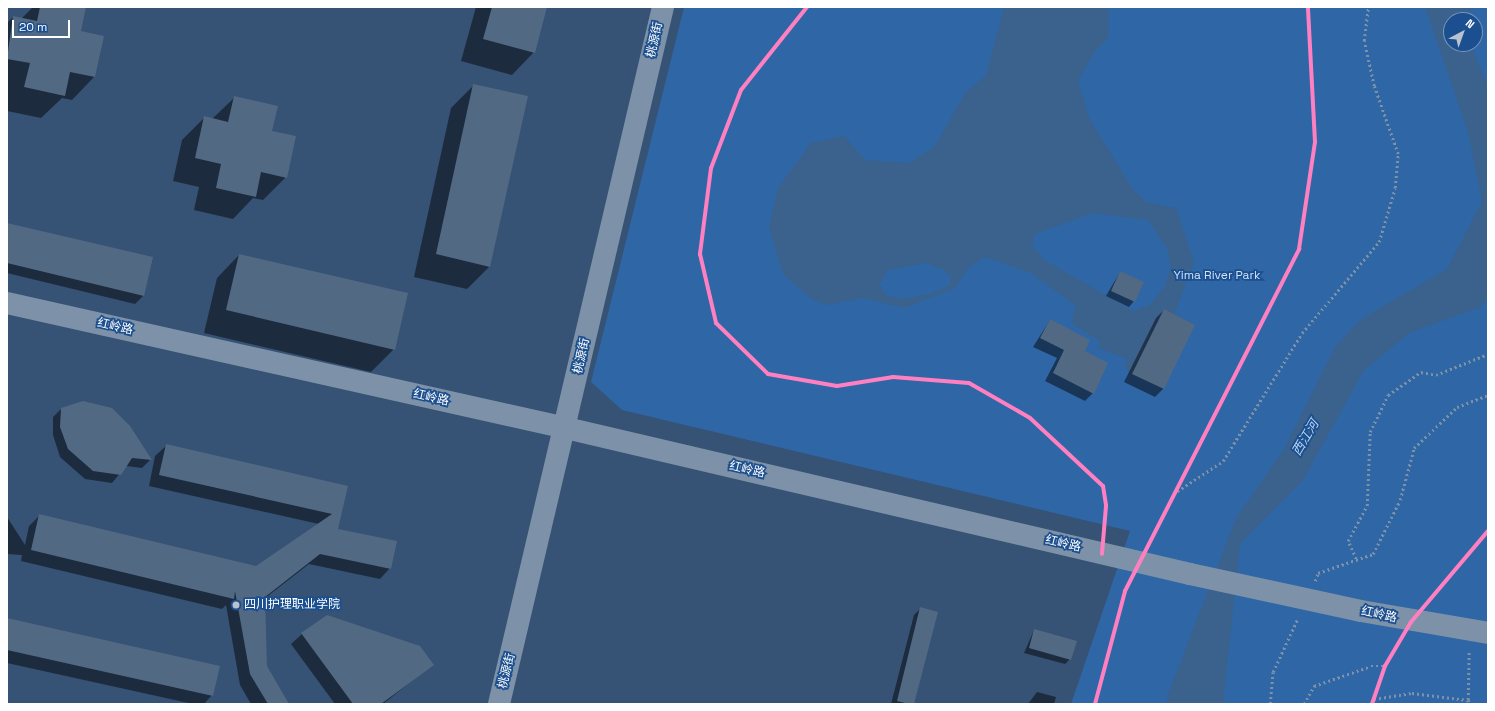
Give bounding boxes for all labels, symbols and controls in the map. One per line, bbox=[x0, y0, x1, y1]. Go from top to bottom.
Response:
scale bar bbox=[14, 12, 72, 38]
north arrow bbox=[1443, 12, 1483, 52]
text: N bbox=[1463, 16, 1478, 31]
text: 20 m bbox=[19, 19, 47, 35]
street label: 桃源街 bbox=[644, 21, 666, 59]
park label: Yima River Park bbox=[1174, 269, 1260, 283]
street label: 红岭路 bbox=[96, 316, 134, 338]
street label: 桃源街 bbox=[571, 337, 593, 375]
street label: 红岭路 bbox=[412, 387, 450, 409]
water label: 西江河 bbox=[1289, 417, 1323, 459]
street label: 红岭路 bbox=[728, 459, 766, 481]
street label: 红岭路 bbox=[1044, 533, 1082, 555]
place label: 四川护理职业学院 bbox=[244, 598, 340, 612]
marker: 四川护理职业学院 bbox=[231, 600, 241, 610]
street label: 红岭路 bbox=[1360, 604, 1398, 626]
street label: 桃源街 bbox=[496, 652, 518, 690]

